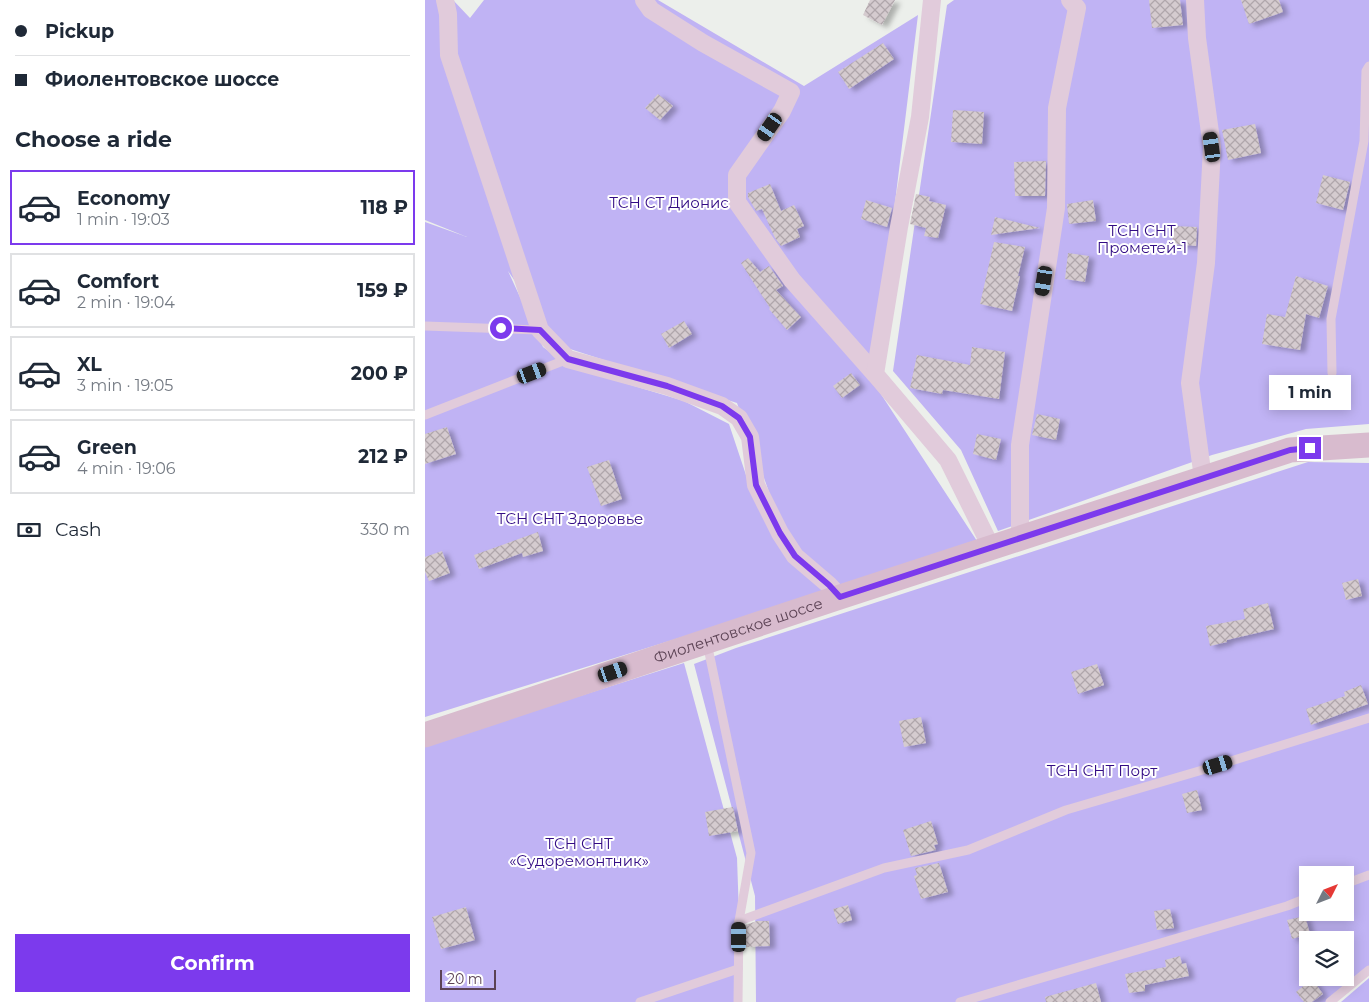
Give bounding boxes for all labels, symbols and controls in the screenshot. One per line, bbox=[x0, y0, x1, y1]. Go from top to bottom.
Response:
text: Pickup bbox=[45, 20, 114, 43]
text: Фиолентовское шоссе bbox=[45, 68, 279, 91]
car bbox=[755, 110, 784, 144]
text: Choose a ride bbox=[15, 126, 172, 153]
car bbox=[1202, 131, 1221, 163]
icon: car bbox=[17, 185, 62, 230]
text: Economy bbox=[77, 187, 170, 210]
park label: ТСН СТ Дионис bbox=[609, 193, 729, 212]
text: 118 ₽ bbox=[360, 196, 408, 219]
text: 1 min · 19:03 bbox=[77, 210, 170, 229]
park label: ТСН СНТ Прометей-1 bbox=[1097, 221, 1187, 257]
car bbox=[1034, 265, 1053, 297]
icon: car bbox=[17, 268, 62, 313]
text: Comfort bbox=[77, 270, 159, 293]
text: 159 ₽ bbox=[357, 279, 408, 302]
text: 2 min · 19:04 bbox=[77, 293, 175, 312]
route start bbox=[490, 317, 512, 339]
icon: car bbox=[17, 351, 62, 396]
text: XL bbox=[77, 353, 102, 376]
car bbox=[515, 361, 548, 385]
text: 200 ₽ bbox=[351, 362, 408, 385]
text: 3 min · 19:05 bbox=[77, 376, 173, 395]
callout: 1 min bbox=[1269, 376, 1351, 410]
text: 1 min bbox=[1288, 383, 1332, 402]
icon: car bbox=[17, 434, 62, 479]
text: Green bbox=[77, 436, 137, 459]
route end bbox=[1299, 437, 1321, 459]
text: 212 ₽ bbox=[358, 445, 408, 468]
text: 4 min · 19:06 bbox=[77, 459, 176, 478]
park label: ТСН СНТ Здоровье bbox=[497, 509, 643, 528]
icon: cash bbox=[15, 516, 43, 544]
text: Cash bbox=[55, 518, 102, 541]
text: 330 m bbox=[360, 520, 410, 539]
street label: Фиолентовское шоссе bbox=[651, 593, 825, 667]
car bbox=[596, 660, 629, 684]
car bbox=[1201, 753, 1234, 777]
park label: ТСН СНТ Порт bbox=[1047, 761, 1158, 780]
park label: ТСН СНТ «Судоремонтник» bbox=[509, 834, 649, 870]
north arrow bbox=[1299, 866, 1354, 921]
map controls bbox=[1299, 866, 1354, 986]
car bbox=[731, 922, 746, 952]
button: layers bbox=[1299, 931, 1354, 986]
button: Confirm bbox=[15, 934, 410, 992]
scale bar bbox=[440, 967, 496, 990]
text: 20 m bbox=[447, 970, 483, 988]

